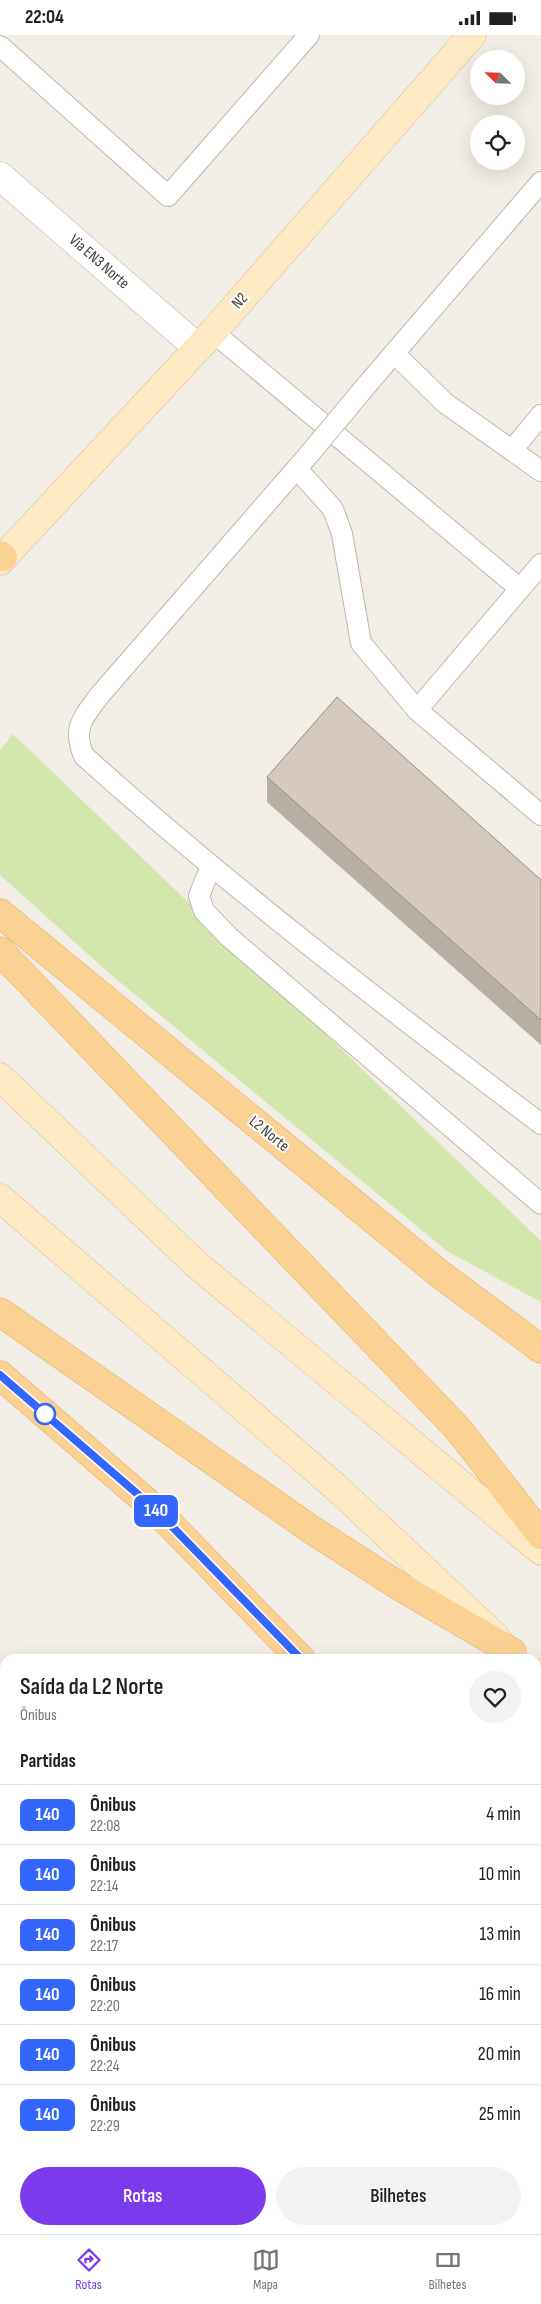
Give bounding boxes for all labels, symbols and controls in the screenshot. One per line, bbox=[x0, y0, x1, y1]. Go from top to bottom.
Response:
text: 22:04 bbox=[25, 6, 64, 29]
north arrow bbox=[470, 50, 525, 105]
map controls bbox=[470, 50, 525, 170]
button: locate bbox=[470, 115, 525, 170]
street label: Via EN3 Norte bbox=[65, 231, 133, 293]
street label: N2 bbox=[228, 289, 252, 313]
street label: L2 Norte bbox=[245, 1112, 293, 1156]
unlabelled marker bbox=[34, 1403, 56, 1425]
line badge: 140 bbox=[127, 1495, 185, 1527]
text: 140 bbox=[144, 1500, 168, 1521]
button: heart bbox=[469, 1671, 521, 1723]
text: Saída da L2 Norte bbox=[20, 1672, 163, 1701]
text: Ônibus bbox=[20, 1706, 57, 1725]
text: Partidas bbox=[20, 1750, 76, 1773]
text: Ônibus bbox=[90, 1794, 136, 1817]
text: 4 min bbox=[486, 1803, 521, 1826]
text: 140 bbox=[35, 1804, 60, 1825]
text: 22:08 bbox=[90, 1817, 120, 1836]
text: Ônibus bbox=[90, 1854, 136, 1877]
text: 10 min bbox=[479, 1863, 521, 1886]
text: 140 bbox=[35, 1864, 60, 1885]
text: 22:14 bbox=[90, 1877, 119, 1896]
text: Ônibus bbox=[90, 1914, 136, 1937]
text: 13 min bbox=[480, 1923, 521, 1946]
text: 140 bbox=[35, 1924, 60, 1945]
text: 22:17 bbox=[90, 1937, 118, 1956]
text: Ônibus bbox=[90, 1974, 136, 1997]
text: 16 min bbox=[479, 1983, 521, 2006]
text: 140 bbox=[35, 1984, 60, 2005]
text: 22:20 bbox=[90, 1997, 120, 2016]
text: Ônibus bbox=[90, 2034, 136, 2057]
text: 20 min bbox=[478, 2043, 521, 2066]
text: 140 bbox=[35, 2044, 60, 2065]
text: 22:24 bbox=[90, 2057, 119, 2076]
text: Ônibus bbox=[90, 2094, 136, 2117]
text: 25 min bbox=[479, 2103, 521, 2126]
text: 140 bbox=[35, 2104, 60, 2125]
text: 22:29 bbox=[90, 2117, 120, 2136]
button: Rotas bbox=[20, 2167, 266, 2225]
button: Bilhetes bbox=[276, 2167, 521, 2225]
tab: Rotas bbox=[75, 2246, 103, 2293]
tab: Mapa bbox=[252, 2246, 280, 2293]
tab: Bilhetes bbox=[429, 2246, 466, 2293]

